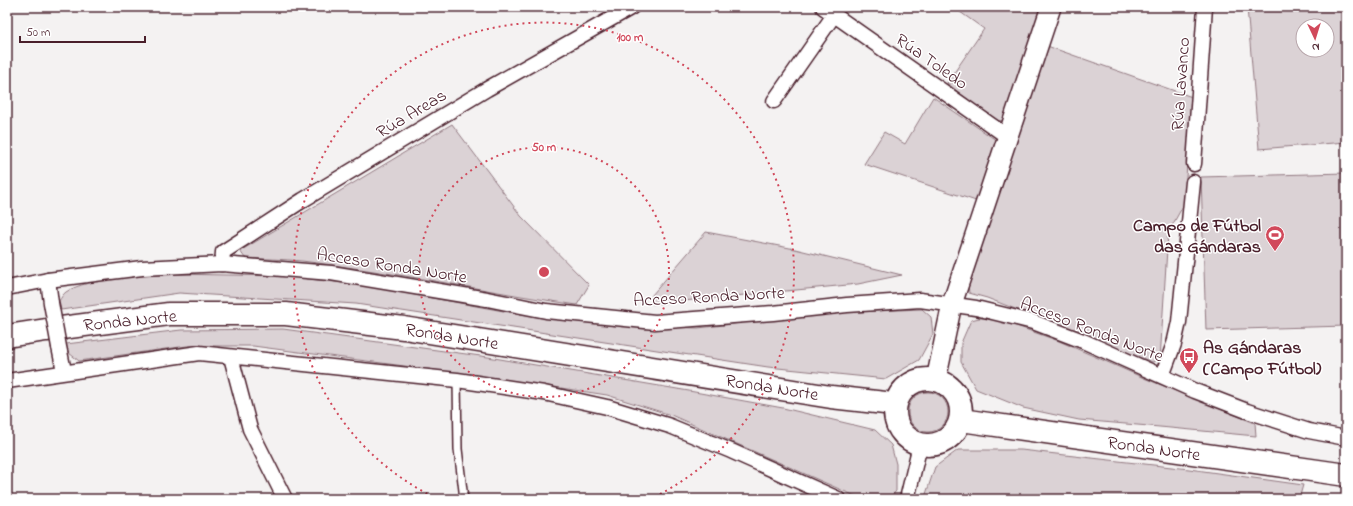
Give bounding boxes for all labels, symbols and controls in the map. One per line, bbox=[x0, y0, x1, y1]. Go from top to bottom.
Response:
scale bar bbox=[20, 18, 145, 44]
north arrow bbox=[1295, 18, 1335, 58]
text: 50 m bbox=[26, 24, 50, 42]
street label: Rúa Toledo bbox=[889, 28, 972, 97]
text: 100 m bbox=[617, 29, 644, 47]
street label: Rúa Lavanco bbox=[1166, 36, 1198, 132]
text: N bbox=[1311, 39, 1320, 55]
street label: Rúa Areas bbox=[372, 83, 452, 146]
text: 50 m bbox=[532, 139, 557, 157]
place label: Campo de Fútbol das Gándaras bbox=[1133, 214, 1261, 261]
sports icon: Campo de Fútbol das Gándaras bbox=[1264, 224, 1286, 252]
street label: Acceso Ronda Norte bbox=[315, 242, 470, 292]
centre of rings bbox=[537, 265, 551, 279]
street label: Acceso Ronda Norte bbox=[633, 281, 787, 315]
street label: Acceso Ronda Norte bbox=[1016, 292, 1168, 371]
street label: Ronda Norte bbox=[82, 304, 179, 340]
street label: Ronda Norte bbox=[403, 318, 501, 358]
place label: As Gándaras (Campo Fútbol) bbox=[1203, 336, 1322, 383]
bus stop icon: As Gándaras (Campo Fútbol) bbox=[1178, 346, 1200, 374]
street label: Ronda Norte bbox=[723, 369, 821, 409]
street label: Ronda Norte bbox=[1106, 431, 1203, 470]

